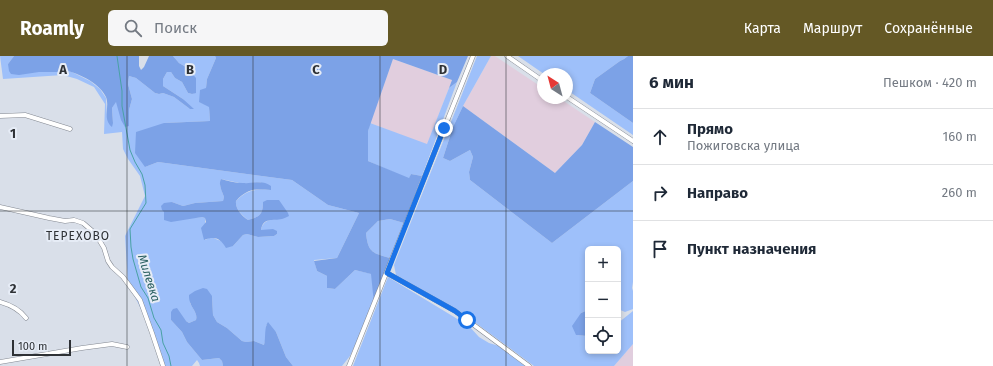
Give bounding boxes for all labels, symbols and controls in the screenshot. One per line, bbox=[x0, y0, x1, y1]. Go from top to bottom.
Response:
search box bbox=[108, 10, 388, 46]
text: Roamly bbox=[20, 17, 84, 40]
icon: search bbox=[122, 17, 144, 39]
text: Поиск bbox=[154, 19, 197, 37]
text: Карта bbox=[744, 20, 781, 37]
text: Маршрут bbox=[803, 20, 862, 37]
text: Сохранённые bbox=[884, 20, 973, 37]
text: A bbox=[58, 62, 67, 77]
text: B bbox=[186, 62, 194, 77]
text: C bbox=[312, 62, 320, 77]
text: D bbox=[439, 62, 448, 77]
north arrow bbox=[537, 68, 573, 104]
text: 6 мин bbox=[649, 72, 694, 93]
text: Пешком · 420 m bbox=[883, 75, 977, 90]
route end bbox=[435, 119, 453, 137]
text: Прямо bbox=[687, 120, 733, 138]
text: 1 bbox=[10, 126, 16, 141]
icon: ahead bbox=[649, 126, 671, 148]
text: 160 m bbox=[943, 129, 977, 144]
text: Пожиговска улица bbox=[687, 138, 800, 153]
icon: right bbox=[649, 182, 671, 204]
text: Направо bbox=[687, 184, 748, 202]
text: 260 m bbox=[942, 185, 977, 200]
district label: ТЕРЕХОВО bbox=[46, 229, 110, 243]
icon: arrive bbox=[649, 238, 671, 260]
text: Пункт назначения bbox=[687, 240, 816, 258]
map controls bbox=[585, 246, 621, 354]
button: + bbox=[585, 246, 621, 282]
water label: Милевка bbox=[135, 253, 163, 303]
text: 2 bbox=[10, 281, 17, 296]
button: − bbox=[585, 282, 621, 318]
route start bbox=[458, 311, 476, 329]
button: locate bbox=[585, 318, 621, 354]
scale bar bbox=[12, 338, 71, 357]
text: 100 m bbox=[18, 340, 47, 353]

